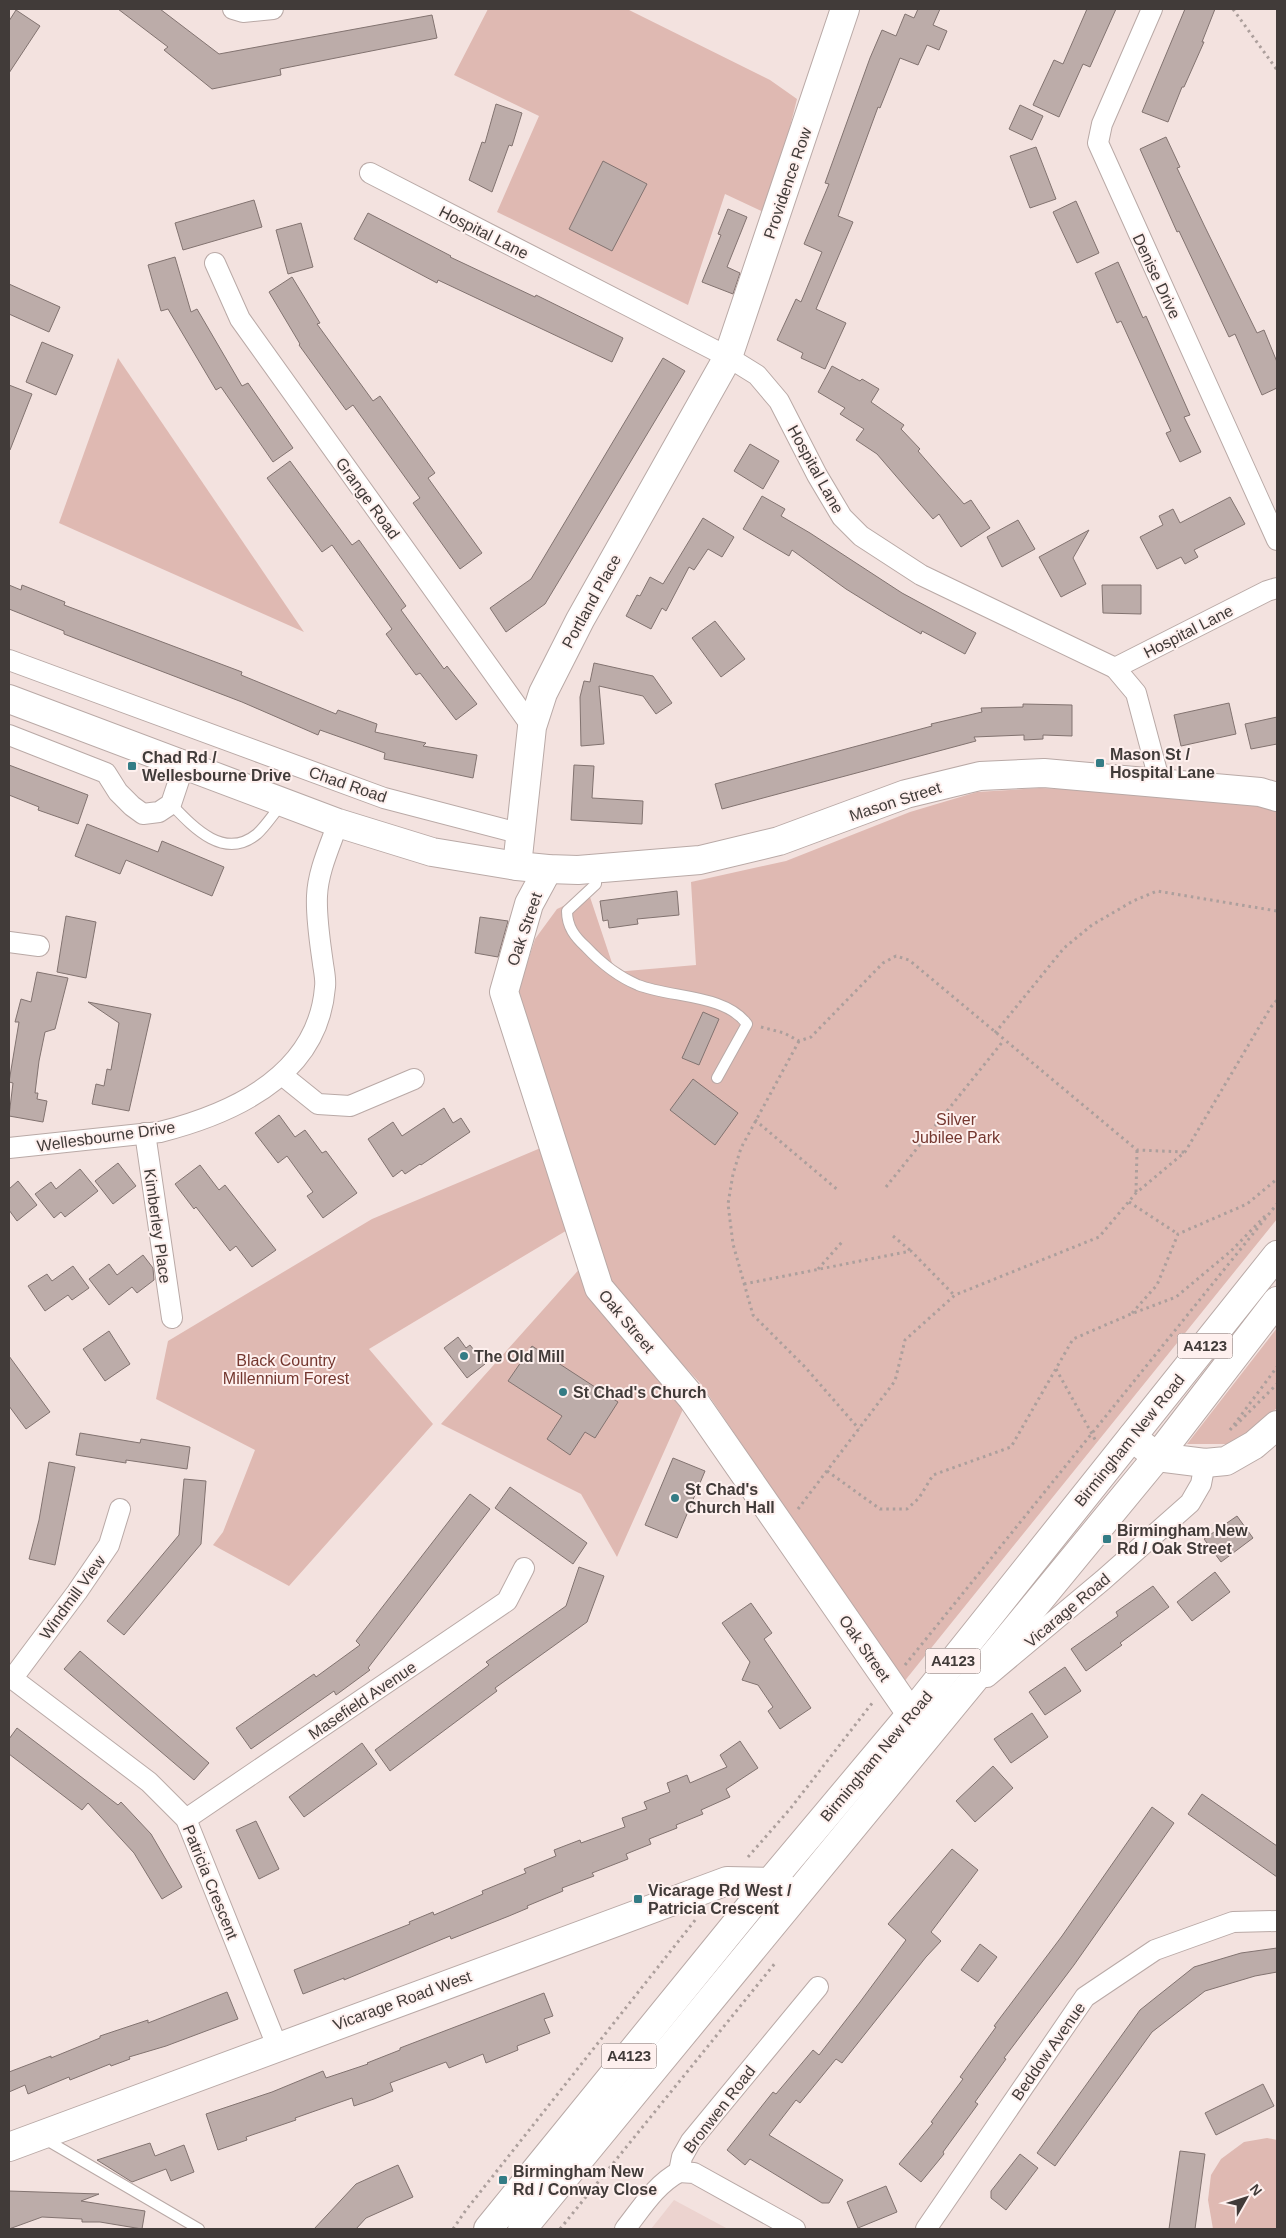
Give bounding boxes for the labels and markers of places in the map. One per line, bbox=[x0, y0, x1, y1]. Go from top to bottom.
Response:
place label: Mason St / Hospital Lane bbox=[1110, 746, 1215, 781]
place label: Chad Rd / Wellesbourne Drive bbox=[142, 749, 291, 784]
marker: Mason St / Hospital Lane bbox=[1094, 757, 1106, 769]
marker: Chad Rd / Wellesbourne Drive bbox=[126, 760, 138, 772]
place label: The Old Mill bbox=[474, 1348, 565, 1365]
marker: The Old Mill bbox=[458, 1350, 470, 1362]
place label: St Chad's Church bbox=[573, 1384, 707, 1401]
marker: St Chad's Church bbox=[557, 1386, 569, 1398]
place label: St Chad's Church Hall bbox=[685, 1481, 775, 1516]
marker: St Chad's Church Hall bbox=[669, 1492, 681, 1504]
place label: Birmingham New Rd / Oak Street bbox=[1117, 1522, 1248, 1557]
marker: Birmingham New Rd / Oak Street bbox=[1101, 1533, 1113, 1545]
place label: Vicarage Rd West / Patricia Crescent bbox=[648, 1882, 792, 1917]
marker: Vicarage Rd West / Patricia Crescent bbox=[632, 1893, 644, 1905]
place label: Birmingham New Rd / Conway Close bbox=[513, 2163, 657, 2198]
marker: Birmingham New Rd / Conway Close bbox=[497, 2174, 509, 2186]

